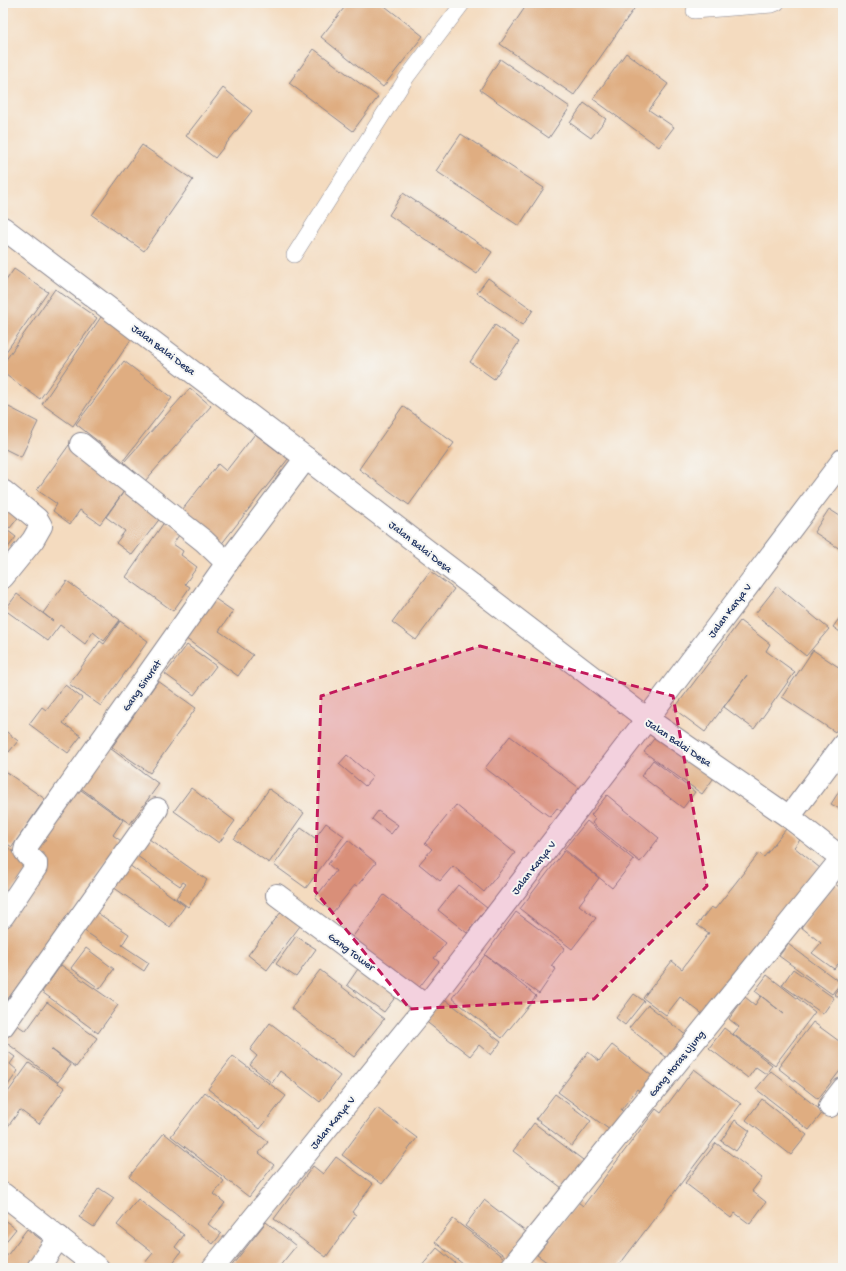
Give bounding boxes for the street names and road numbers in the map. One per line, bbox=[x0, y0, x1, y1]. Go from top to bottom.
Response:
street label: Jalan Balai Desa bbox=[129, 323, 198, 379]
street label: Jalan Balai Desa bbox=[386, 519, 454, 576]
street label: Jalan Karya V bbox=[706, 582, 755, 641]
street label: Gang Sinurat bbox=[121, 657, 165, 714]
street label: Jalan Balai Desa bbox=[643, 717, 714, 771]
street label: Jalan Karya V bbox=[510, 839, 559, 897]
street label: Gang Tower bbox=[325, 931, 377, 975]
street label: Gang Horas Ujung bbox=[647, 1029, 708, 1100]
street label: Jalan Karya V bbox=[309, 1094, 359, 1152]

